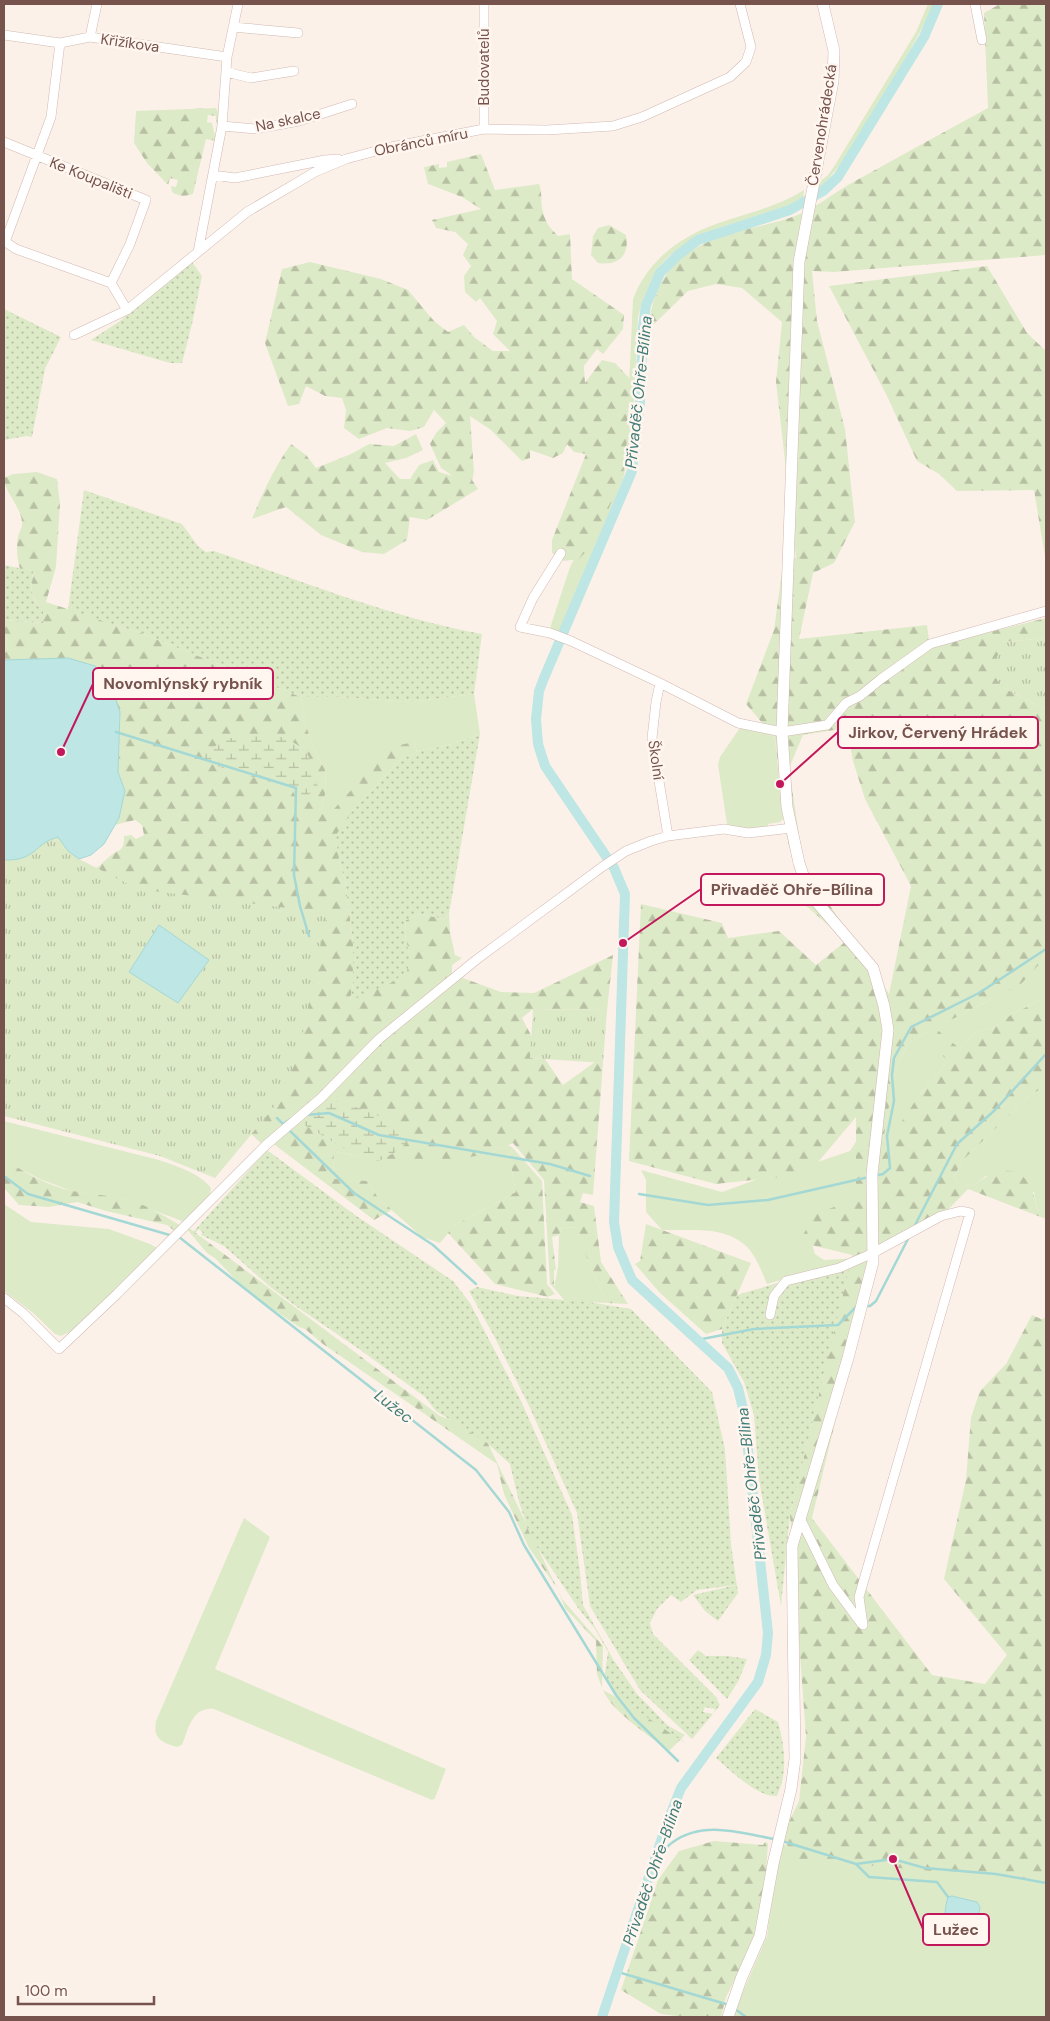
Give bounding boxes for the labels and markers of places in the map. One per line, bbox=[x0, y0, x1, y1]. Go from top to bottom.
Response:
callout: Novomlýnský rybník bbox=[93, 668, 273, 699]
callout: Jirkov, Červený Hrádek bbox=[838, 717, 1038, 748]
callout: Přivaděč Ohře-Bílina bbox=[701, 874, 884, 905]
callout: Lužec bbox=[923, 1914, 989, 1945]

